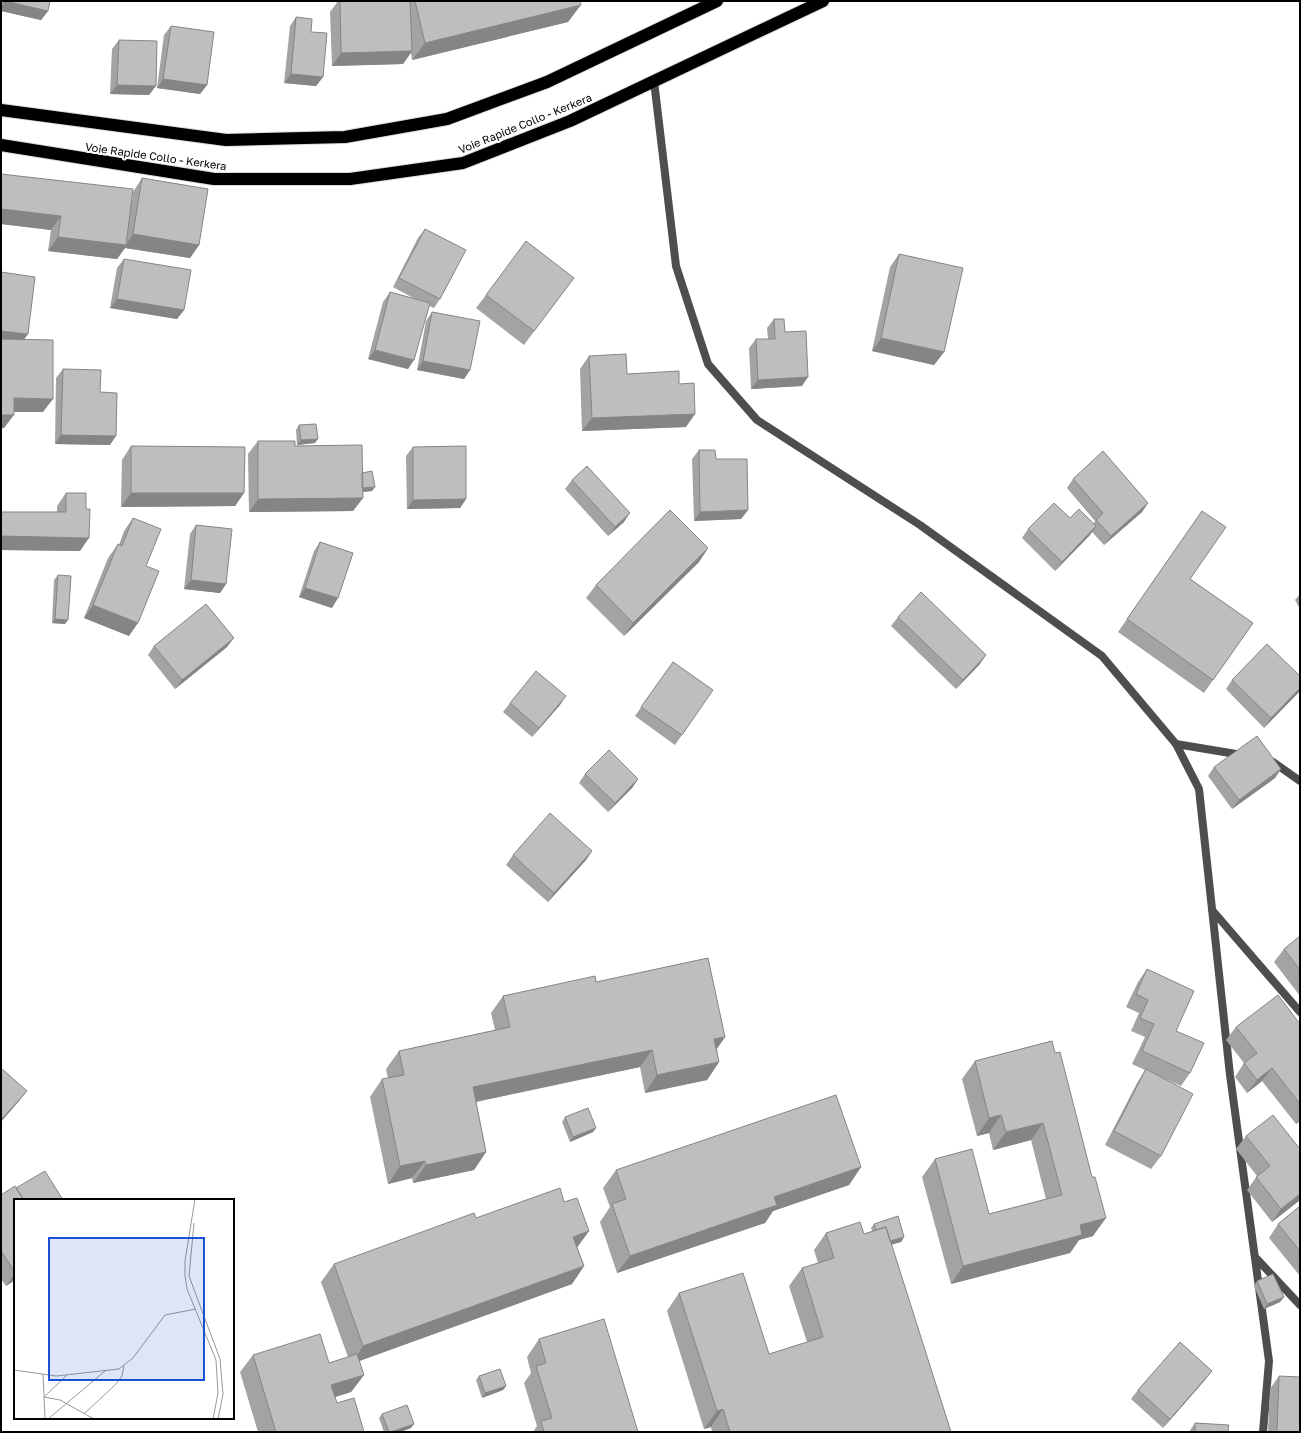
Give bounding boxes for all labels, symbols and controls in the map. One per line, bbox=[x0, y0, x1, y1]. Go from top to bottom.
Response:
street label: Voie Rapide Collo - Kerkera bbox=[456, 90, 594, 156]
street label: Voie Rapide Collo - Kerkera bbox=[84, 140, 228, 172]
inset map bbox=[14, 1199, 234, 1419]

